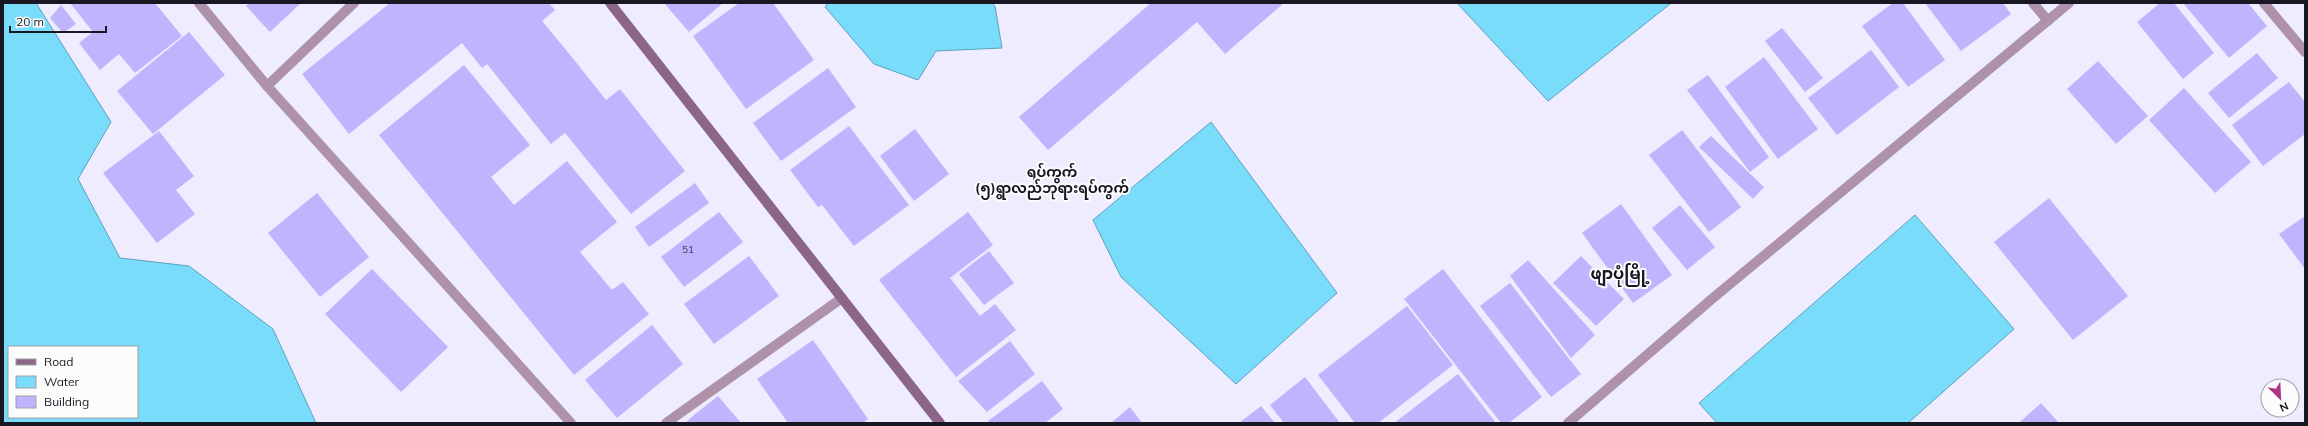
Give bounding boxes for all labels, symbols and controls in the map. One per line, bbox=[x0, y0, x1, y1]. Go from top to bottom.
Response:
scale bar bbox=[10, 8, 106, 34]
text: 20 m bbox=[16, 14, 44, 29]
district label: ရပ်ကွက် (၅)ရွာလည်ဘုရားရပ်ကွက် bbox=[975, 162, 1129, 200]
house number: 51 bbox=[682, 243, 694, 256]
district label: ဖျာပုံမြို့ bbox=[1590, 263, 1650, 287]
legend bbox=[8, 346, 138, 418]
text: Road bbox=[44, 354, 73, 369]
text: Water bbox=[44, 374, 80, 389]
north arrow bbox=[2260, 378, 2300, 418]
text: Building bbox=[44, 394, 89, 409]
text: N bbox=[2277, 399, 2291, 415]

